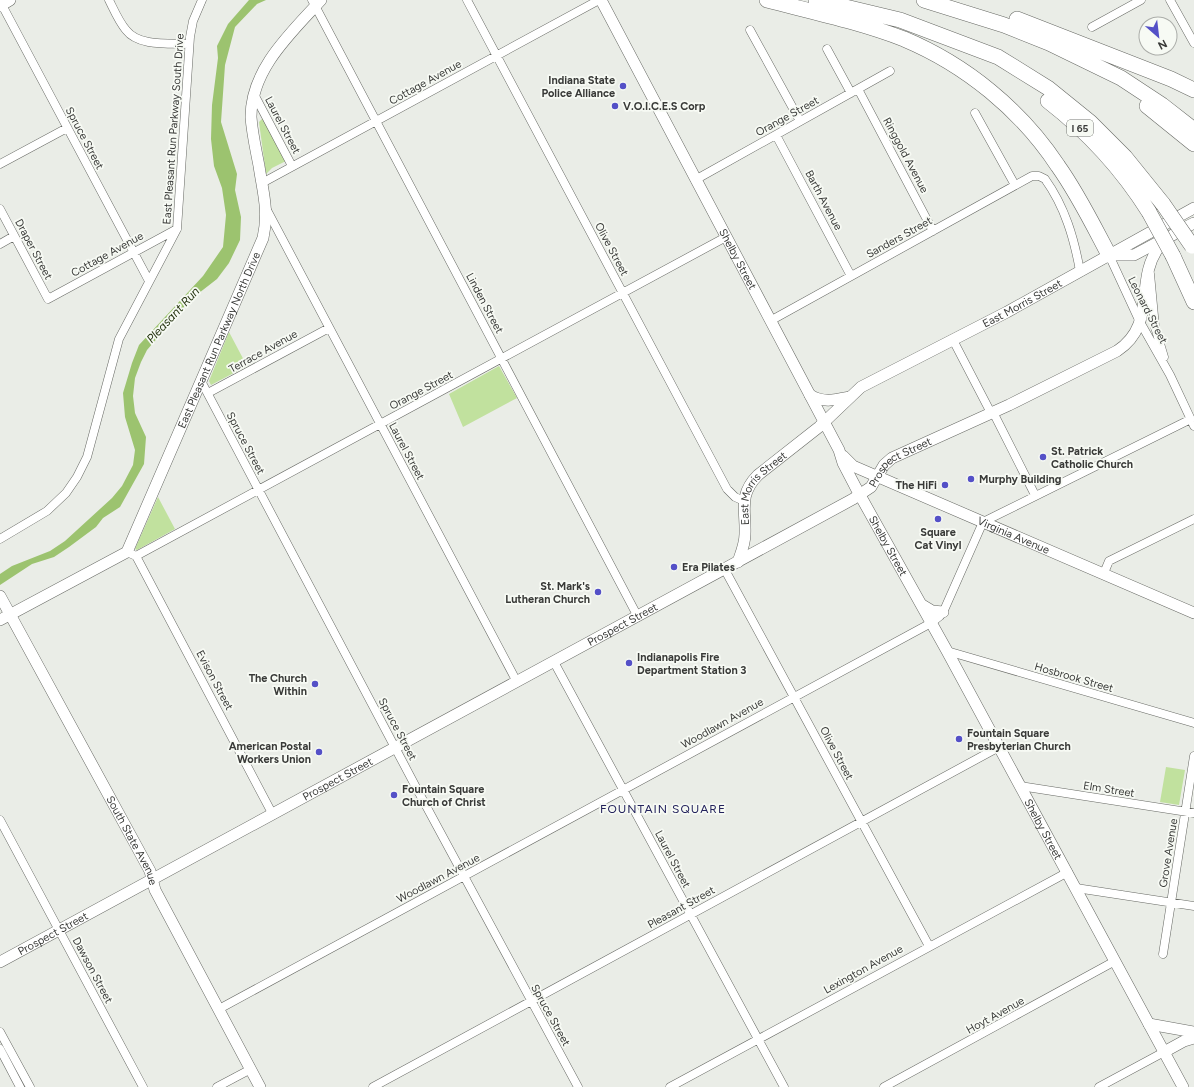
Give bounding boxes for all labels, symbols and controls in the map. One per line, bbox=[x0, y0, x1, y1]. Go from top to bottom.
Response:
north arrow bbox=[1138, 16, 1178, 56]
street label: East Pleasant Run Parkway South Drive bbox=[160, 33, 187, 225]
text: N bbox=[1156, 37, 1169, 52]
street label: Cottage Avenue bbox=[387, 57, 464, 108]
place label: Indiana State Police Alliance bbox=[541, 74, 615, 100]
marker: Indiana State Police Alliance bbox=[618, 81, 628, 91]
street label: Laurel Street bbox=[262, 94, 303, 156]
street label: Orange Street bbox=[753, 94, 821, 139]
place label: V.O.I.C.E.S Corp bbox=[623, 100, 706, 113]
marker: V.O.I.C.E.S Corp bbox=[610, 101, 620, 111]
street label: Spruce Street bbox=[63, 105, 106, 172]
street label: Ringgold Avenue bbox=[880, 115, 931, 195]
road number: I 65 bbox=[1067, 120, 1093, 136]
street label: Barth Avenue bbox=[802, 168, 845, 233]
street label: Sanders Street bbox=[864, 214, 934, 261]
street label: Draper Street bbox=[12, 217, 55, 282]
street label: Olive Street bbox=[592, 220, 631, 278]
street label: Shelby Street bbox=[716, 227, 759, 292]
street label: Cottage Avenue bbox=[69, 229, 146, 280]
street label: East Pleasant Run Parkway North Drive bbox=[175, 250, 263, 430]
street label: Linden Street bbox=[463, 271, 506, 336]
street label: Leonard Street bbox=[1125, 275, 1170, 346]
street label: East Morris Street bbox=[980, 277, 1064, 331]
water label: Pleasant Run bbox=[144, 284, 203, 346]
street label: Terrace Avenue bbox=[227, 327, 300, 376]
street label: Orange Street bbox=[387, 368, 455, 413]
street label: Spruce Street bbox=[224, 410, 267, 477]
street label: Laurel Street bbox=[386, 420, 427, 482]
street label: Prospect Street bbox=[866, 435, 934, 490]
place label: St. Patrick Catholic Church bbox=[1051, 445, 1133, 471]
street label: East Morris Street bbox=[738, 449, 789, 525]
marker: St. Patrick Catholic Church bbox=[1038, 452, 1048, 462]
place label: Murphy Building bbox=[979, 473, 1061, 486]
marker: Murphy Building bbox=[966, 474, 976, 484]
place label: The HiFi bbox=[895, 479, 937, 492]
marker: The HiFi bbox=[940, 480, 950, 490]
street label: Shelby Street bbox=[866, 514, 910, 578]
marker: Square Cat Vinyl bbox=[933, 514, 943, 524]
street label: Virginia Avenue bbox=[975, 514, 1051, 557]
place label: Square Cat Vinyl bbox=[915, 526, 962, 552]
place label: Era Pilates bbox=[682, 561, 735, 574]
marker: Era Pilates bbox=[669, 562, 679, 572]
place label: St. Mark's Lutheran Church bbox=[505, 580, 590, 606]
marker: St. Mark's Lutheran Church bbox=[593, 587, 603, 597]
street label: Prospect Street bbox=[585, 600, 660, 649]
street label: Evison Street bbox=[193, 648, 236, 712]
place label: Indianapolis Fire Department Station 3 bbox=[637, 651, 746, 677]
marker: Indianapolis Fire Department Station 3 bbox=[624, 658, 634, 668]
street label: Hosbrook Street bbox=[1033, 660, 1115, 695]
place label: The Church Within bbox=[249, 672, 307, 698]
marker: The Church Within bbox=[310, 679, 320, 689]
street label: Woodlawn Avenue bbox=[679, 695, 766, 751]
street label: Spruce Street bbox=[376, 696, 419, 763]
street label: Olive Street bbox=[817, 724, 856, 782]
place label: Fountain Square Presbyterian Church bbox=[967, 727, 1071, 753]
marker: Fountain Square Presbyterian Church bbox=[954, 734, 964, 744]
place label: American Postal Workers Union bbox=[229, 740, 311, 766]
marker: American Postal Workers Union bbox=[314, 747, 324, 757]
street label: Prospect Street bbox=[300, 755, 375, 804]
street label: Elm Street bbox=[1082, 779, 1136, 800]
place label: Fountain Square Church of Christ bbox=[402, 783, 486, 809]
marker: Fountain Square Church of Christ bbox=[389, 790, 399, 800]
street label: South State Avenue bbox=[103, 794, 159, 887]
street label: Shelby Street bbox=[1021, 797, 1065, 862]
district label: FOUNTAIN SQUARE bbox=[600, 802, 726, 816]
street label: Grove Avenue bbox=[1157, 818, 1180, 889]
street label: Laurel Street bbox=[652, 828, 693, 890]
street label: Woodlawn Avenue bbox=[395, 851, 482, 906]
street label: Pleasant Street bbox=[645, 884, 717, 931]
street label: Prospect Street bbox=[16, 910, 90, 958]
street label: Dawson Street bbox=[70, 935, 115, 1005]
street label: Lexington Avenue bbox=[821, 942, 905, 997]
street label: Spruce Street bbox=[528, 982, 573, 1048]
street label: Hoyt Avenue bbox=[964, 994, 1027, 1037]

